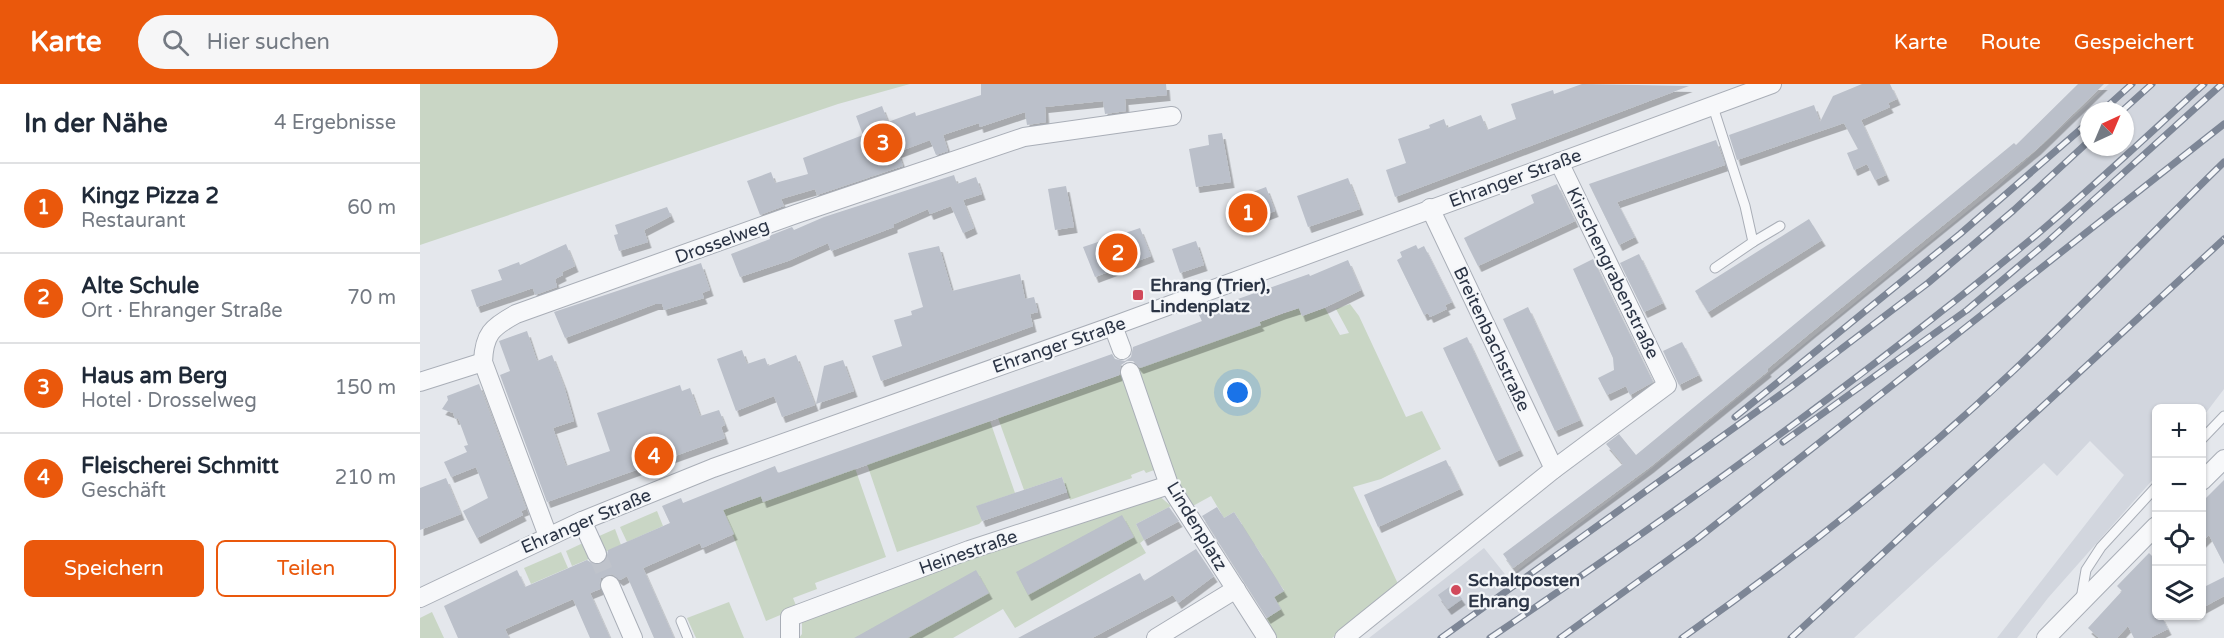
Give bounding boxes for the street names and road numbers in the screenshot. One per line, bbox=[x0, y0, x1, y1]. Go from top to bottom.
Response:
street label: Ehranger Straße bbox=[1446, 144, 1584, 212]
street label: Kirschengrabenstraße bbox=[1562, 184, 1664, 362]
street label: Drosselweg bbox=[672, 214, 772, 268]
street label: Breitenbachstraße bbox=[1449, 263, 1535, 415]
street label: Ehranger Straße bbox=[990, 312, 1128, 378]
street label: Lindenplatz bbox=[1162, 478, 1232, 575]
street label: Ehranger Straße bbox=[518, 484, 654, 558]
street label: Heinestraße bbox=[916, 525, 1020, 579]

